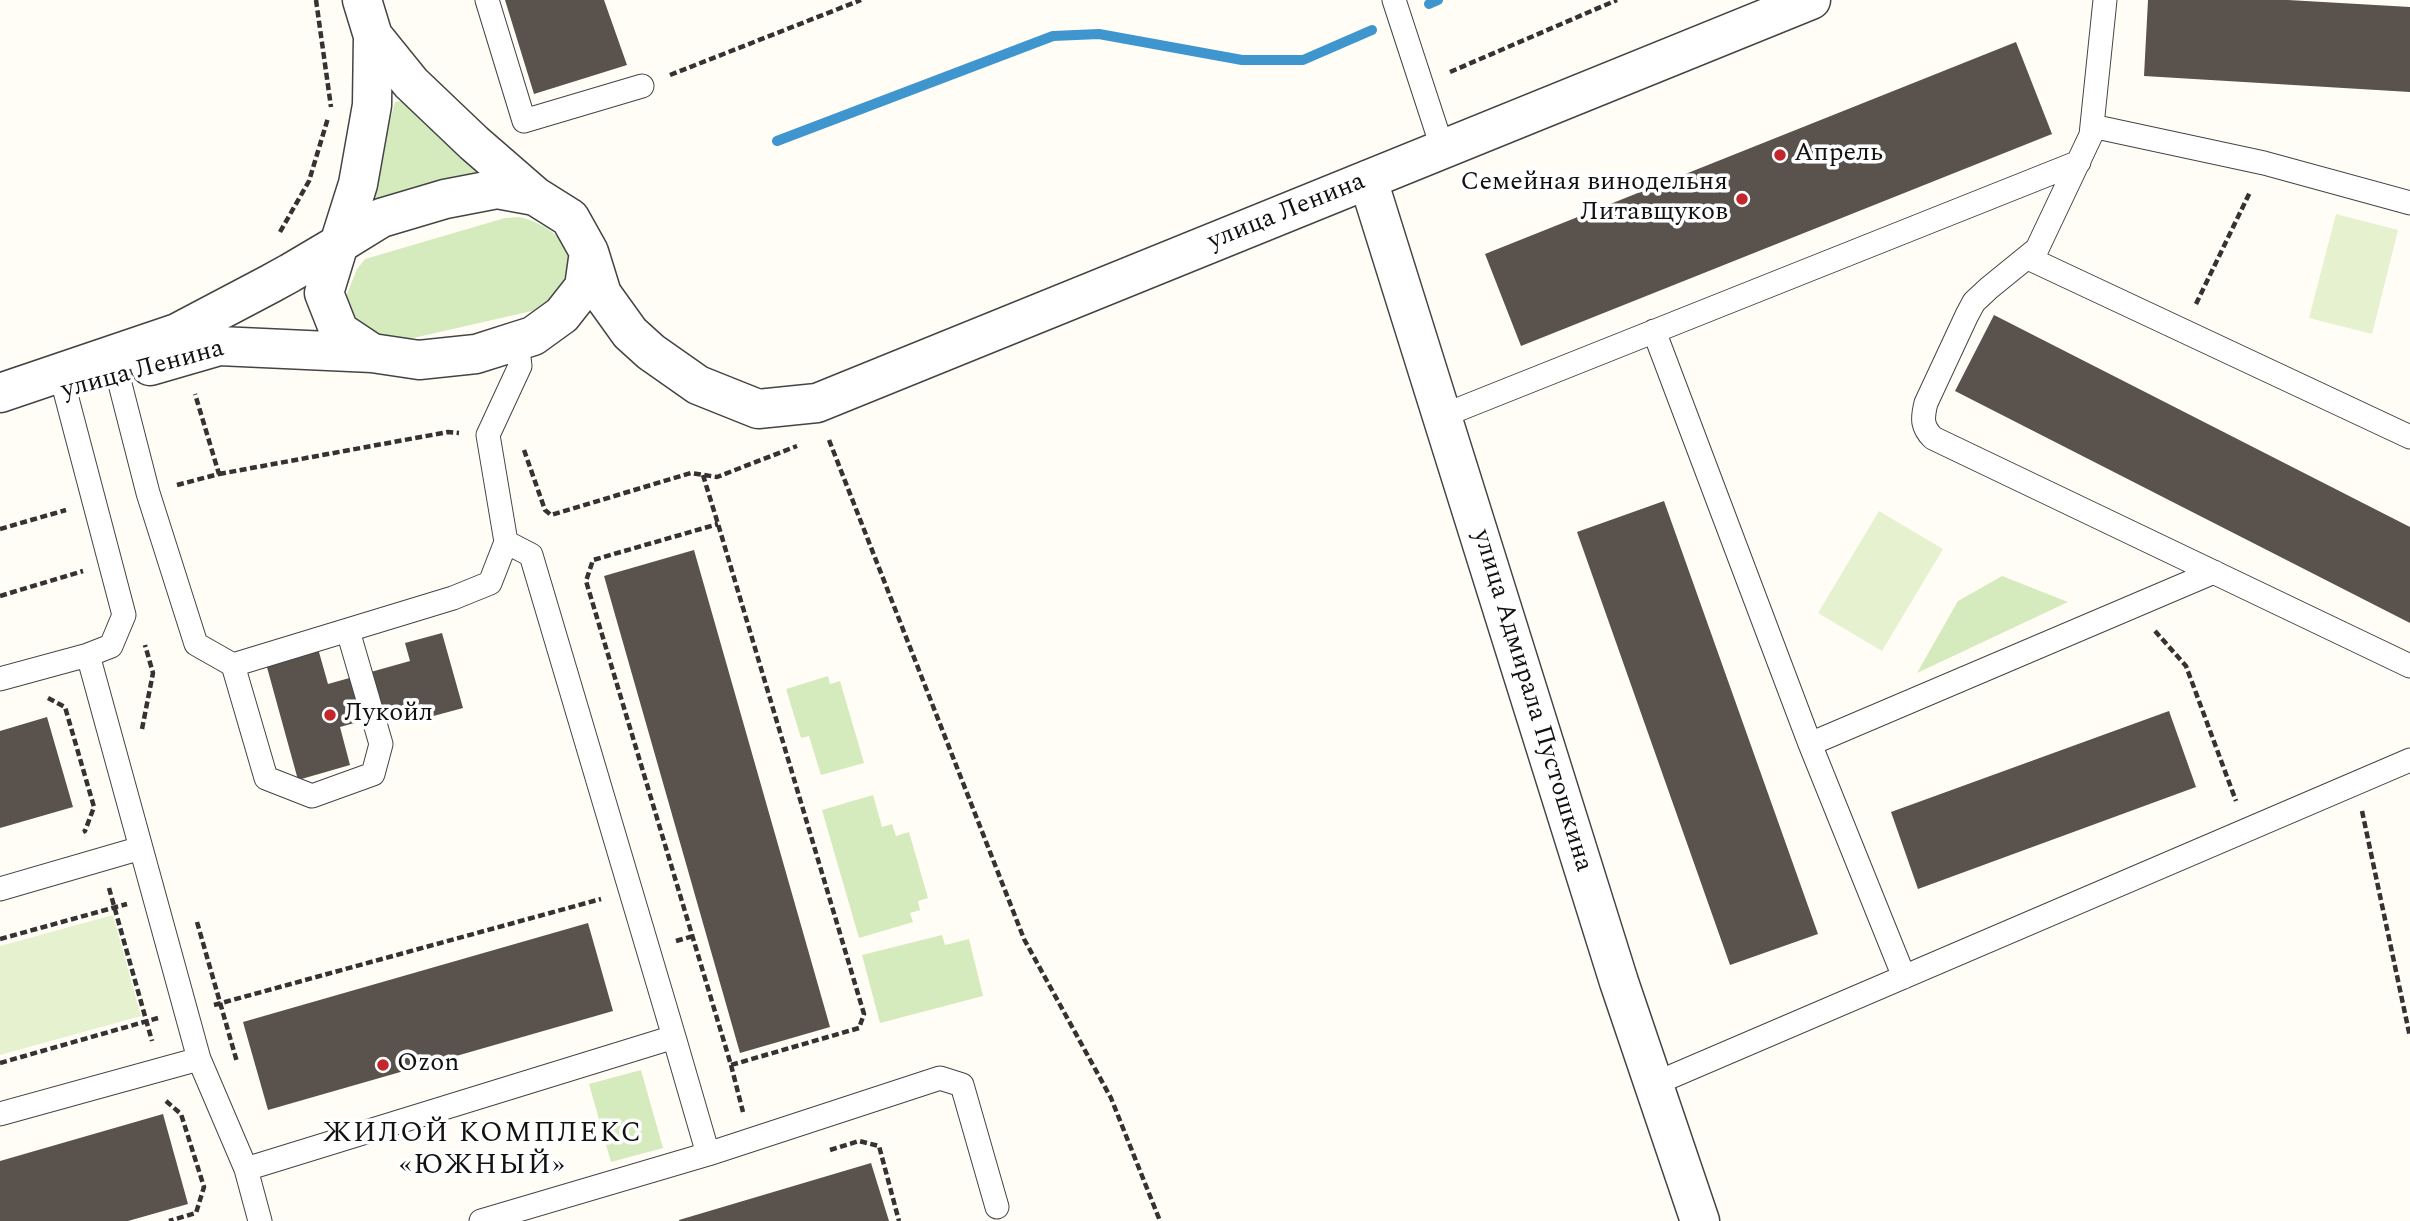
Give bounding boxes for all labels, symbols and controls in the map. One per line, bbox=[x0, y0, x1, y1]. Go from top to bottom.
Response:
place label: Апрель bbox=[1794, 139, 1883, 171]
marker: Апрель bbox=[1772, 147, 1788, 163]
street label: улица Ленина bbox=[1204, 167, 1370, 259]
place label: Семейная винодельня Литавщуков bbox=[1461, 168, 1728, 230]
marker: Семейная винодельня Литавщуков bbox=[1734, 191, 1750, 207]
street label: улица Ленина bbox=[58, 334, 228, 408]
street label: улица Адмирала Пустошкина bbox=[1464, 526, 1598, 876]
place label: Лукойл bbox=[344, 699, 433, 731]
marker: Лукойл bbox=[322, 707, 338, 723]
place label: Ozon bbox=[397, 1049, 459, 1081]
marker: Ozon bbox=[375, 1057, 391, 1073]
district label: ЖИЛОЙ КОМПЛЕКС «ЮЖНЫЙ» bbox=[325, 1119, 641, 1185]

